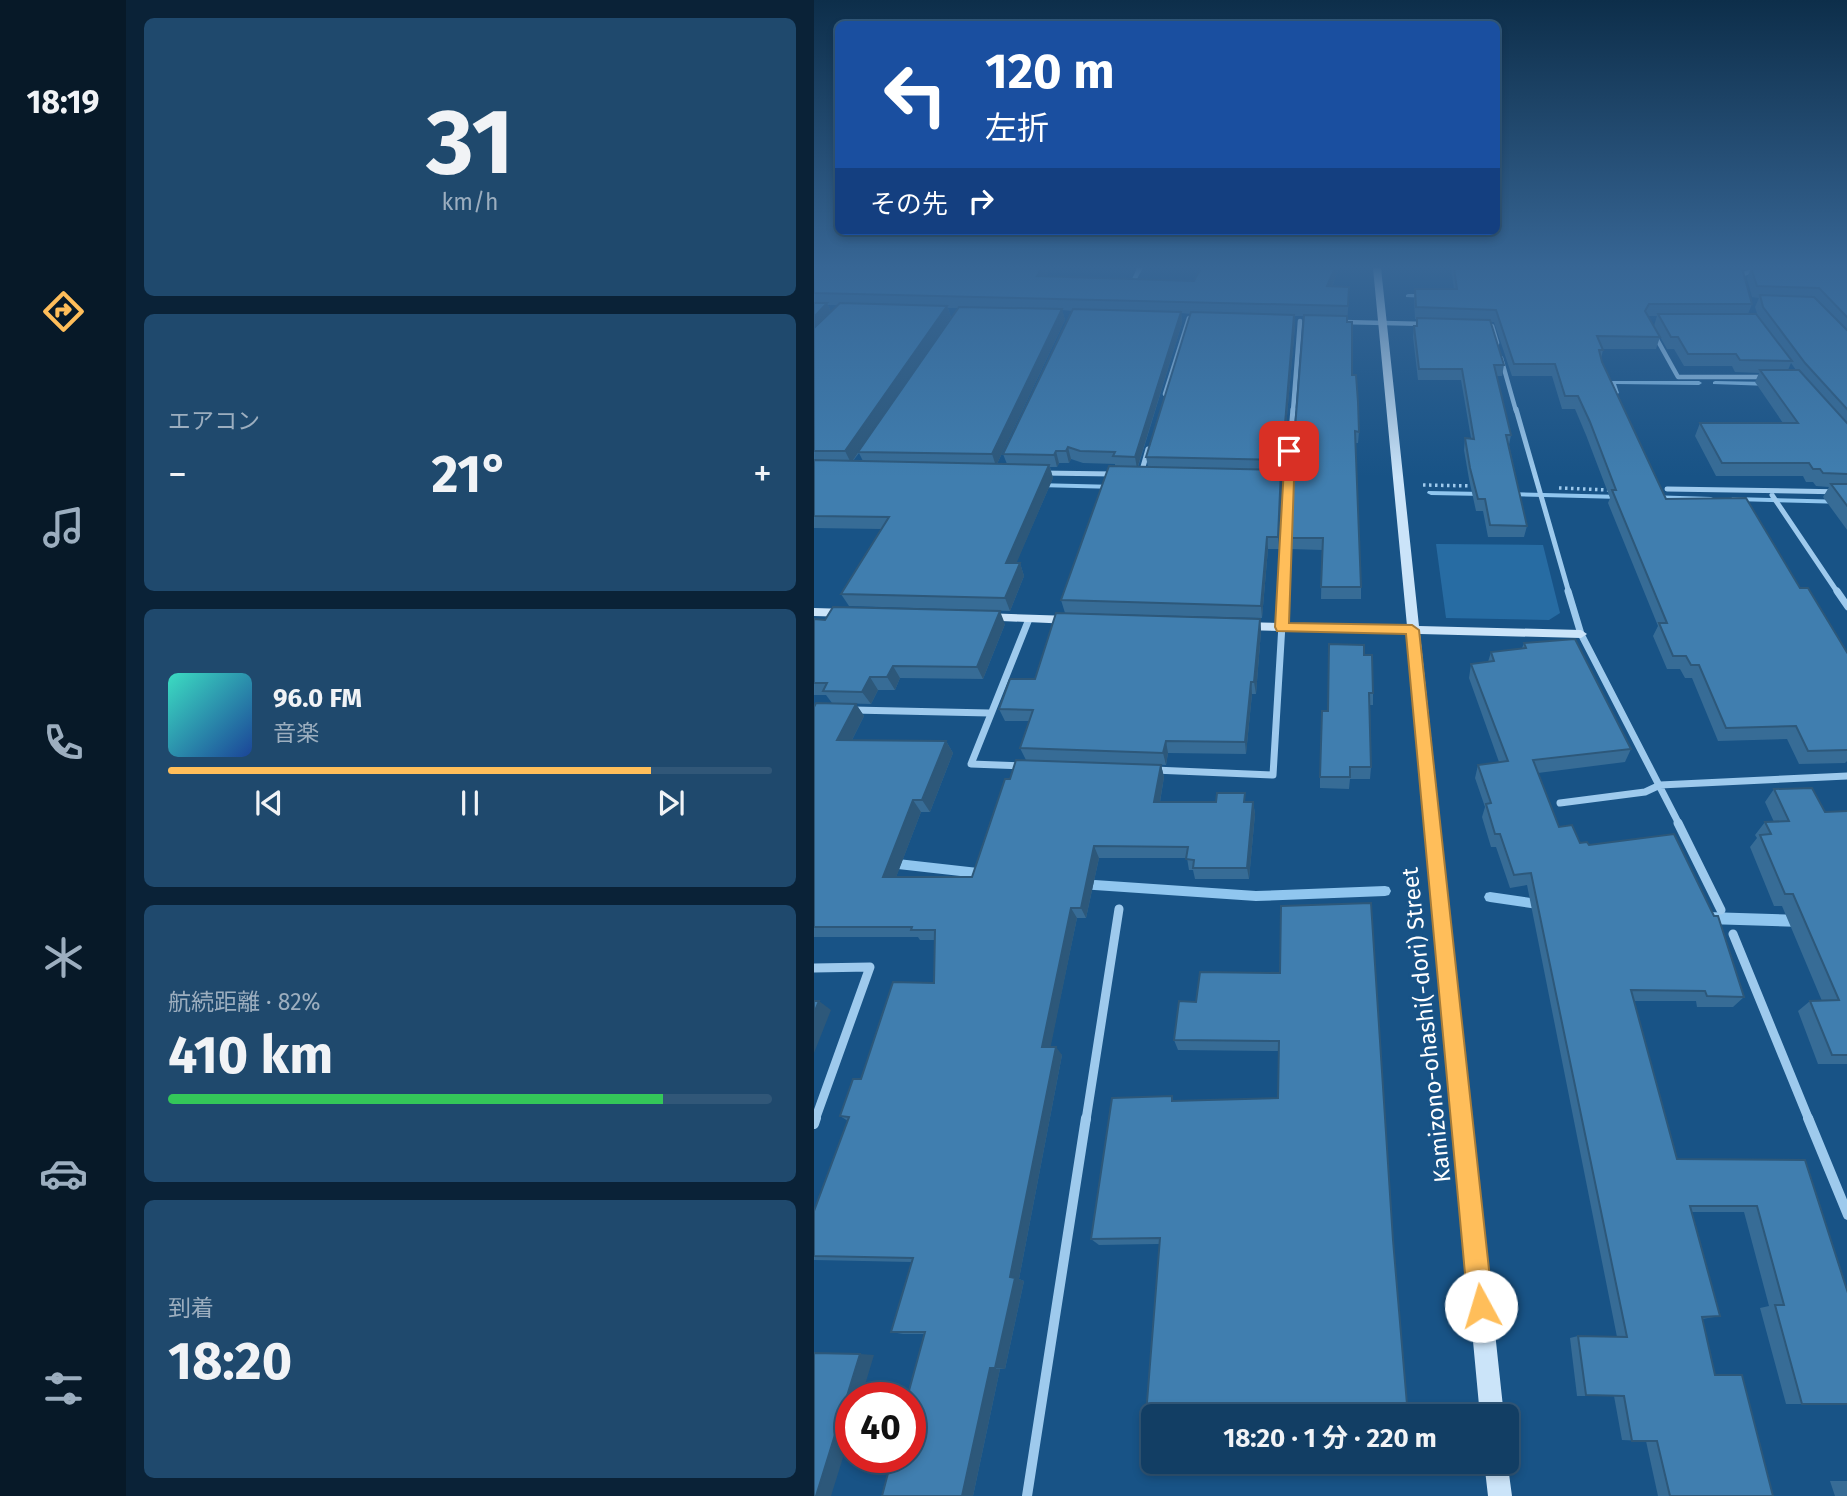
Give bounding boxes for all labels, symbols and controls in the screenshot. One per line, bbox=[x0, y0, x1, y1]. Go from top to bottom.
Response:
text: 120 m bbox=[985, 42, 1115, 101]
icon: left bbox=[870, 49, 961, 140]
text: 18:19 bbox=[27, 83, 99, 121]
text: 31 bbox=[426, 88, 514, 197]
text: 左折 bbox=[985, 109, 1049, 147]
icon: right bbox=[962, 182, 1000, 220]
text: km/h bbox=[442, 188, 498, 216]
text: その先 bbox=[870, 189, 948, 220]
icon: directions bbox=[39, 287, 88, 336]
text: エアコン bbox=[168, 407, 260, 435]
pin bbox=[1259, 421, 1319, 481]
icon: arrive bbox=[1270, 432, 1308, 470]
text: 21° bbox=[432, 443, 509, 506]
text: − bbox=[168, 451, 187, 497]
text: + bbox=[753, 451, 772, 497]
icon: music bbox=[39, 503, 88, 552]
text: 96.0 FM bbox=[273, 683, 362, 714]
icon: phone bbox=[39, 718, 88, 767]
text: 音楽 bbox=[273, 719, 319, 747]
icon: previous bbox=[250, 784, 288, 822]
icon: pause bbox=[451, 784, 489, 822]
icon: next bbox=[652, 784, 690, 822]
street label: Kamizono-ohashi(-dori) Street bbox=[1395, 865, 1456, 1184]
icon: climate bbox=[39, 933, 88, 982]
text: 航続距離 · 82% bbox=[168, 988, 321, 1016]
text: 410 km bbox=[168, 1024, 333, 1087]
icon: car bbox=[39, 1149, 88, 1198]
position arrow bbox=[1444, 1269, 1518, 1343]
text: 到着 bbox=[168, 1294, 214, 1322]
text: 18:20 bbox=[168, 1330, 292, 1393]
icon: filters bbox=[39, 1364, 88, 1413]
speed limit sign: 40 bbox=[835, 1382, 926, 1473]
text: 18:20 · 1 分 · 220 m bbox=[1223, 1423, 1437, 1454]

